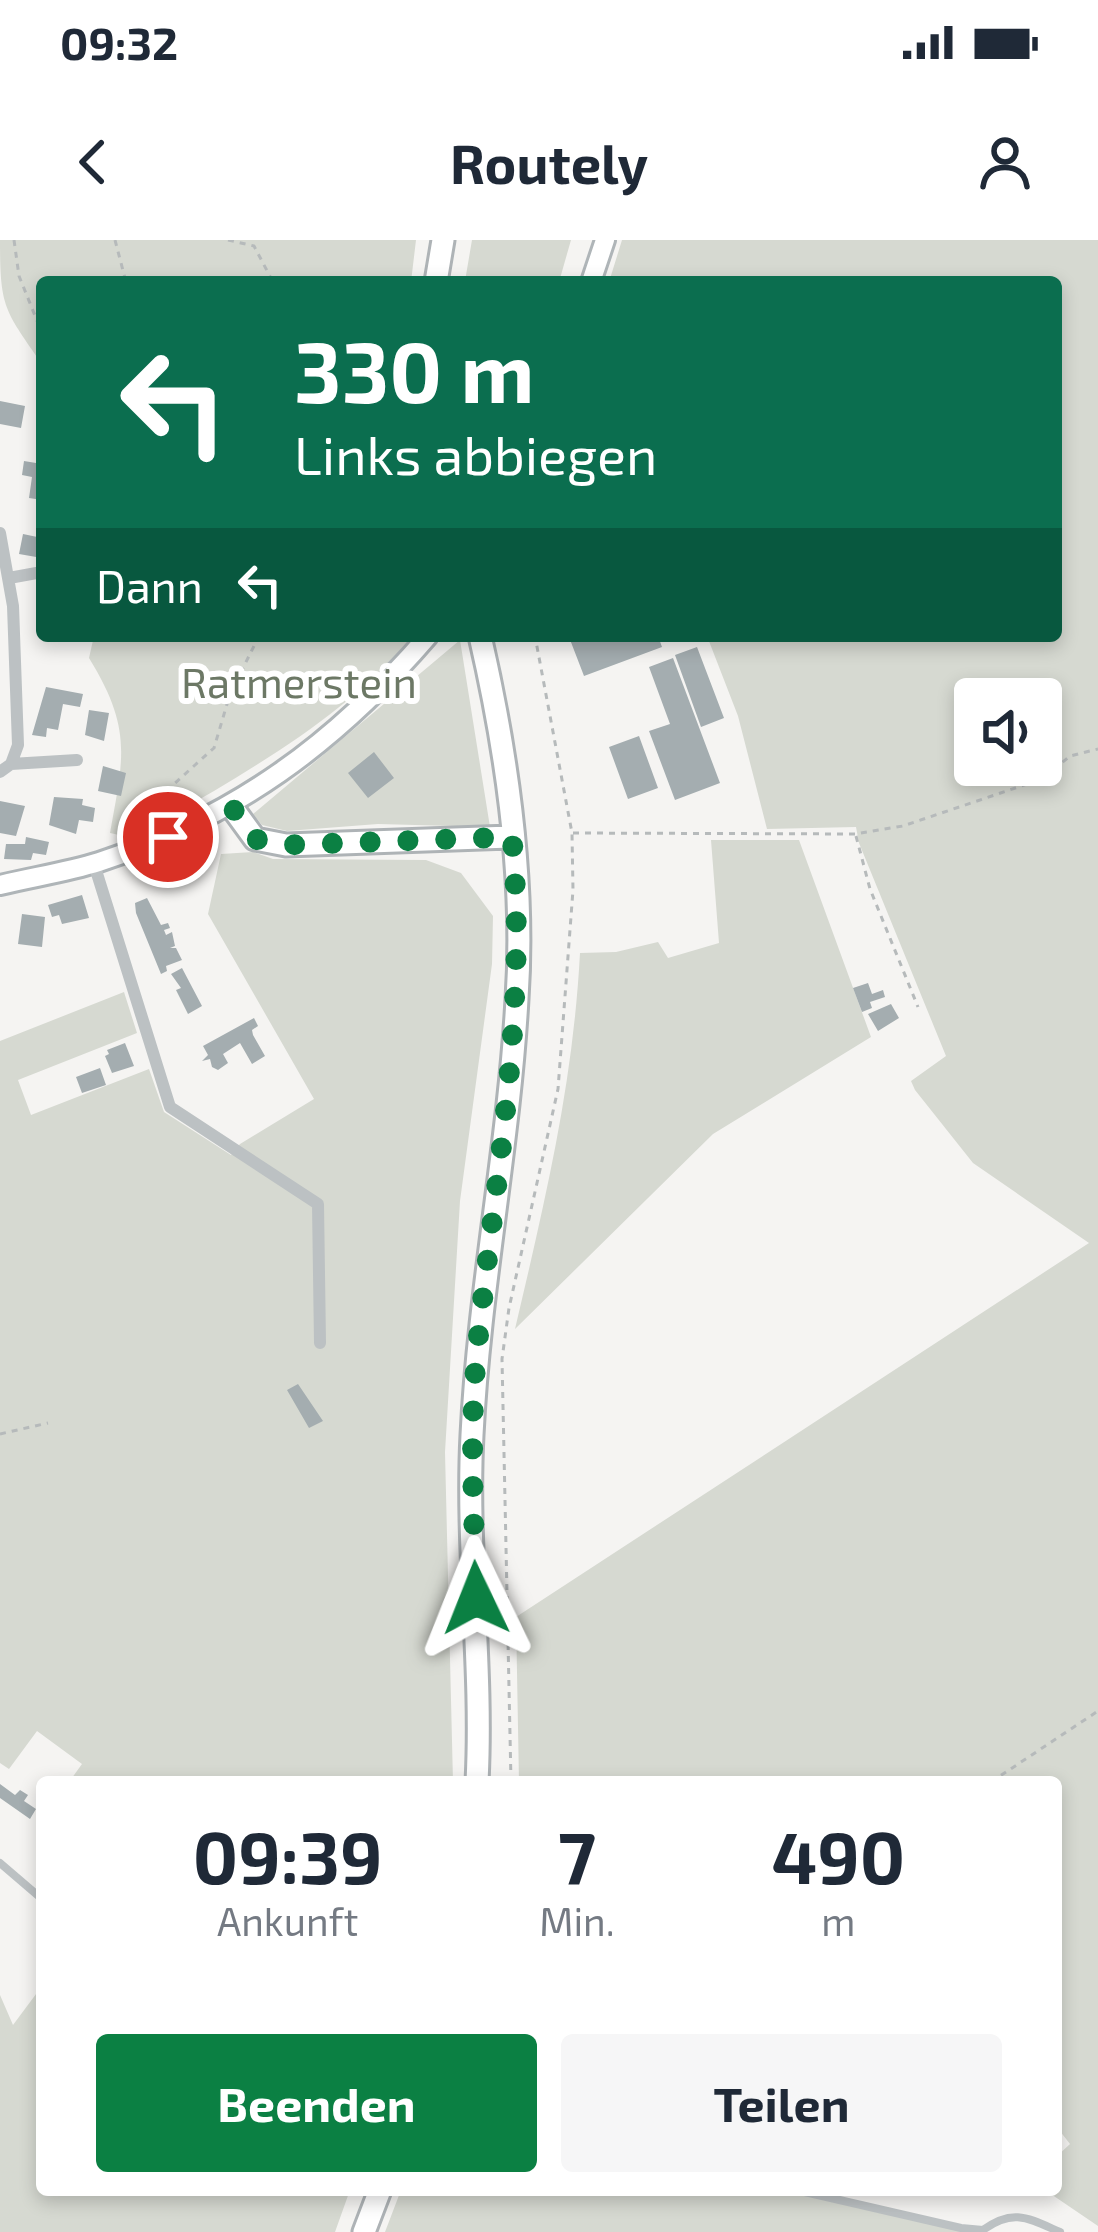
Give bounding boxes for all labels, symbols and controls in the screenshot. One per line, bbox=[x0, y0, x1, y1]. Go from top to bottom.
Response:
text: 09:32 bbox=[60, 15, 178, 69]
icon: back bbox=[60, 129, 126, 195]
icon: person bbox=[972, 129, 1038, 195]
text: Routely bbox=[450, 130, 648, 195]
text: 330 m bbox=[294, 319, 534, 420]
icon: left bbox=[96, 324, 252, 480]
text: Links abbiegen bbox=[294, 421, 657, 486]
icon: left bbox=[227, 552, 293, 618]
text: Dann bbox=[96, 558, 203, 612]
park label: Ratmerstein bbox=[181, 656, 417, 706]
map controls bbox=[954, 678, 1062, 786]
button: sound bbox=[954, 678, 1062, 786]
pin bbox=[117, 786, 219, 888]
icon: arrive bbox=[135, 804, 201, 870]
position arrow bbox=[413, 1535, 539, 1661]
text: 09:39 bbox=[193, 1812, 382, 1898]
text: 7 bbox=[558, 1812, 596, 1898]
text: 490 bbox=[771, 1812, 905, 1898]
text: Ankunft bbox=[217, 1897, 358, 1944]
text: Min. bbox=[539, 1897, 615, 1944]
text: m bbox=[821, 1897, 855, 1944]
button: Beenden bbox=[96, 2034, 537, 2172]
button: Teilen bbox=[561, 2034, 1002, 2172]

